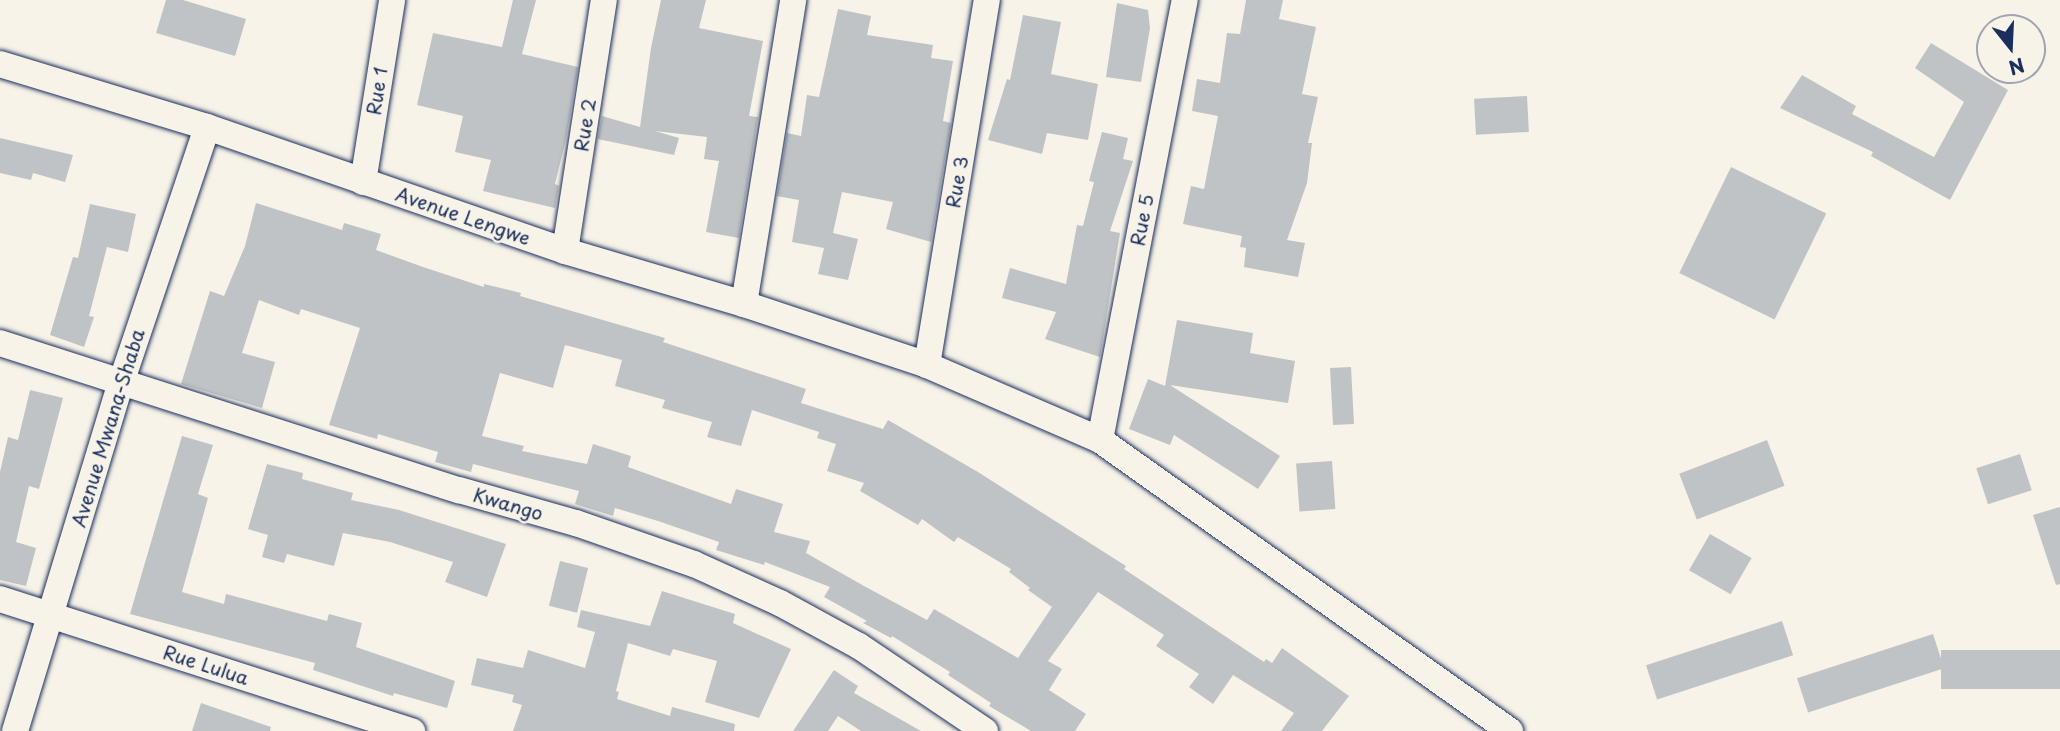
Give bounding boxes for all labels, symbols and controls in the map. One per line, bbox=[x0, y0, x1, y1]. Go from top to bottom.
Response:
north arrow bbox=[1976, 14, 2046, 84]
text: N bbox=[2005, 51, 2028, 83]
street label: Rue 1 bbox=[362, 65, 392, 117]
street label: Rue 2 bbox=[569, 96, 601, 154]
street label: Rue 3 bbox=[941, 153, 973, 211]
street label: Avenue Lengwe bbox=[394, 183, 532, 249]
street label: Rue 5 bbox=[1126, 192, 1158, 248]
street label: Avenue Mwana-Shaba bbox=[67, 326, 149, 530]
street label: Kwango bbox=[470, 483, 546, 525]
street label: Rue Lulua bbox=[160, 640, 252, 690]

